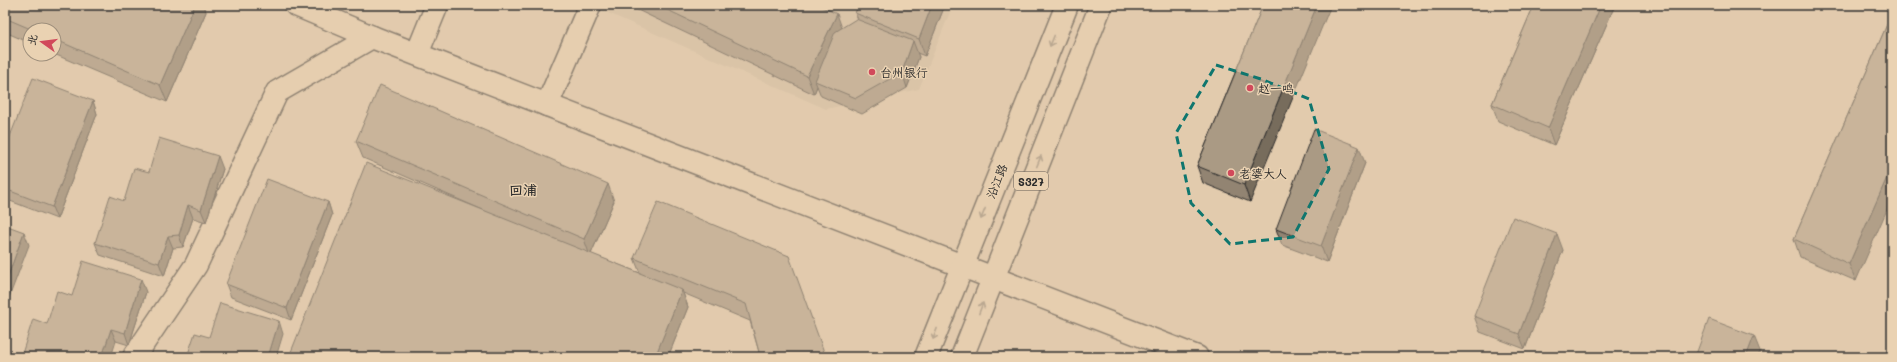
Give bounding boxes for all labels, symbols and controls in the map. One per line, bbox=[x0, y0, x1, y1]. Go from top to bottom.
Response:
north arrow bbox=[22, 22, 62, 62]
text: 北 bbox=[23, 32, 40, 47]
one-way arrow bbox=[1048, 35, 1056, 47]
place label: 台州银行 bbox=[880, 64, 928, 80]
marker: 台州银行 bbox=[867, 67, 877, 77]
place label: 赵一鸣 bbox=[1258, 80, 1294, 96]
marker: 赵一鸣 bbox=[1245, 83, 1255, 93]
one-way arrow bbox=[1036, 155, 1043, 167]
street label: 沿江路 bbox=[982, 161, 1010, 201]
place label: 老婆大人 bbox=[1239, 165, 1287, 181]
marker: 老婆大人 bbox=[1226, 168, 1236, 178]
road number: S327 bbox=[1014, 172, 1048, 190]
district label: 回浦 bbox=[509, 180, 537, 199]
one-way arrow bbox=[979, 207, 986, 219]
one-way arrow bbox=[978, 302, 986, 314]
one-way arrow bbox=[930, 328, 938, 340]

